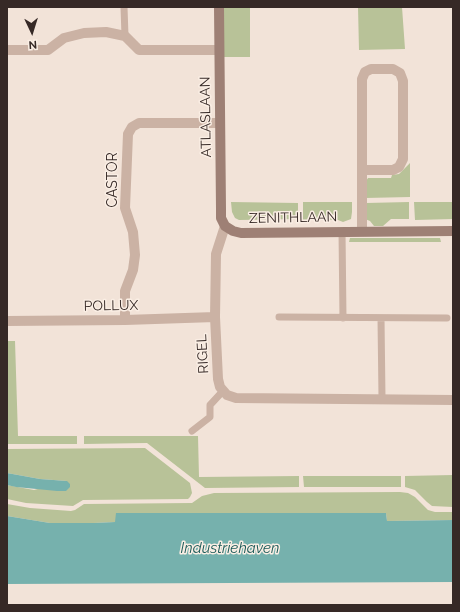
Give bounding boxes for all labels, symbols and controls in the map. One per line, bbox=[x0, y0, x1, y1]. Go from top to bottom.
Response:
north arrow bbox=[12, 12, 52, 52]
text: N bbox=[28, 38, 38, 51]
street label: ATLASLAAN bbox=[197, 76, 215, 158]
street label: CASTOR bbox=[105, 152, 121, 208]
street label: ZENITHLAAN bbox=[249, 209, 337, 227]
street label: POLLUX bbox=[84, 297, 138, 315]
street label: RIGEL bbox=[194, 334, 212, 374]
water label: Industriehaven bbox=[181, 539, 279, 557]

